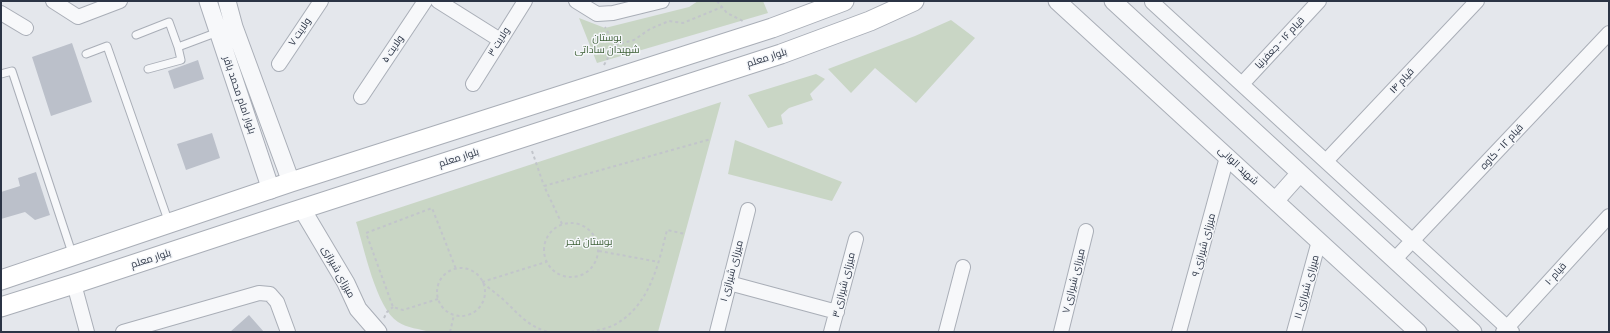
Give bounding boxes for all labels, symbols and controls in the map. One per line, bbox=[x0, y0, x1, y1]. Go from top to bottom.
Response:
street label: قیام ۱۶ - جعفرنیا bbox=[1253, 15, 1307, 71]
street label: ولایت ۷ bbox=[286, 16, 314, 48]
street label: ولایت ۳ bbox=[485, 25, 513, 59]
park label: بوستان شهیدان ساداتی bbox=[574, 32, 640, 56]
street label: ولایت ۵ bbox=[379, 33, 407, 65]
street label: بلوار معلم bbox=[745, 46, 789, 70]
street label: بلوار امام محمد باقر bbox=[220, 55, 258, 135]
street label: قیام ۱۴ bbox=[1387, 66, 1417, 96]
street label: قیام ۱۲ - کاوه bbox=[1478, 122, 1526, 172]
street label: شهید الوانی bbox=[1215, 144, 1261, 188]
street label: بلوار معلم bbox=[437, 146, 481, 170]
street label: میرزای شیرازی ۹ bbox=[1190, 212, 1218, 278]
park label: بوستان فجر bbox=[566, 236, 612, 248]
street label: میرزای شیرازی ۱ bbox=[718, 239, 746, 303]
street label: میرزای شیرازی bbox=[319, 244, 357, 300]
street label: بلوار معلم bbox=[129, 247, 173, 271]
street label: میرزای شیرازی ۷ bbox=[1060, 247, 1088, 315]
street label: میرزای شیرازی ۳ bbox=[830, 251, 858, 319]
street label: میرزای شیرازی ۱۱ bbox=[1292, 254, 1322, 320]
street label: قیام ۱۰ bbox=[1543, 260, 1569, 288]

